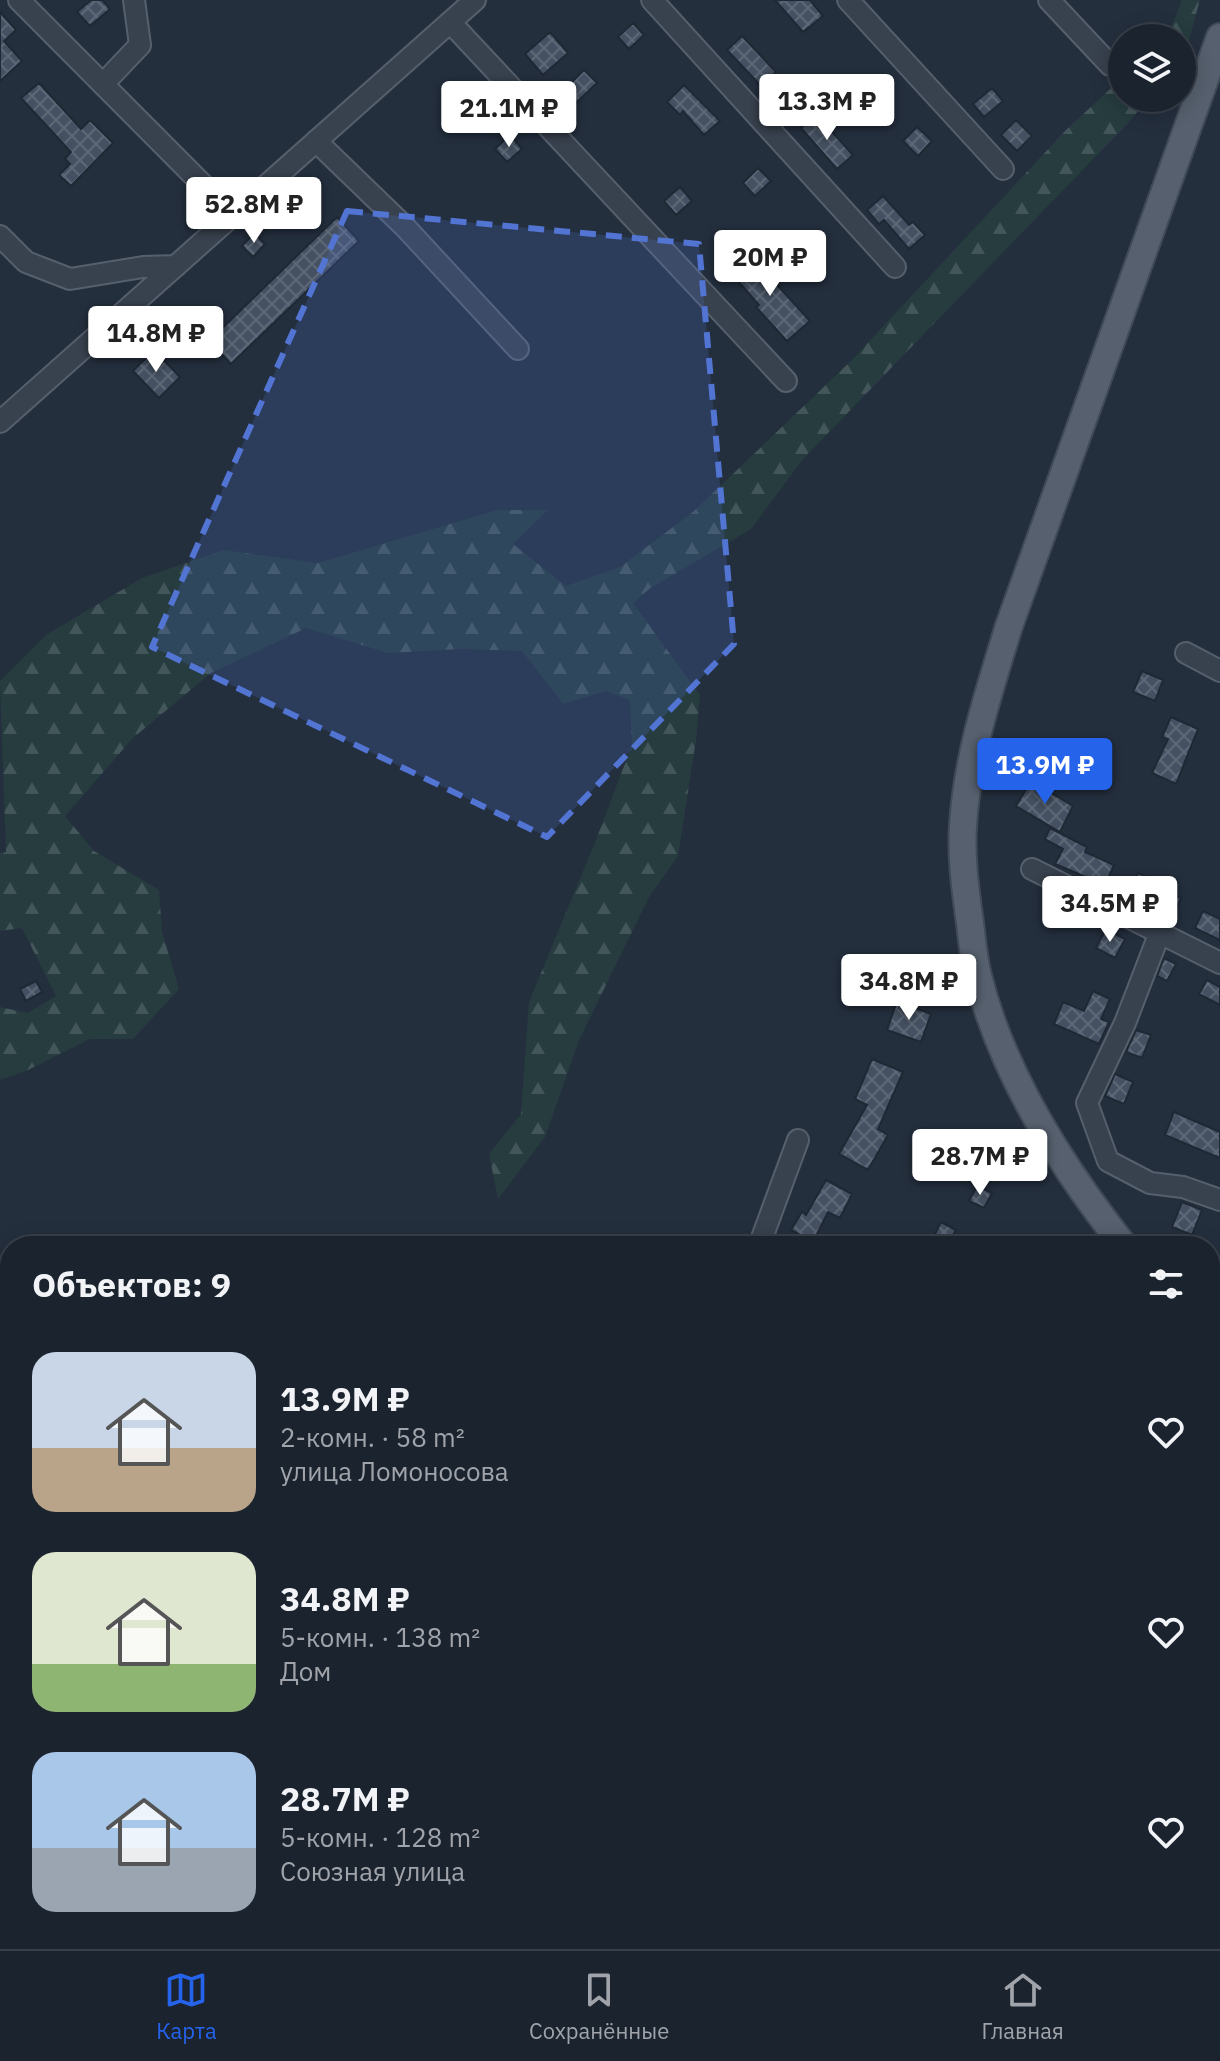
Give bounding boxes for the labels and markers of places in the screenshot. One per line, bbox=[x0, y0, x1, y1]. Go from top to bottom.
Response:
pin: 13.3M ₽ bbox=[753, 74, 901, 142]
pin: 21.1M ₽ bbox=[435, 81, 583, 149]
pin: 52.8M ₽ bbox=[180, 177, 328, 245]
pin: 20M ₽ bbox=[714, 230, 826, 298]
pin: 14.8M ₽ bbox=[82, 306, 230, 374]
pin: 13.9M ₽ bbox=[971, 738, 1119, 806]
pin: 34.5M ₽ bbox=[1036, 876, 1184, 944]
pin: 34.8M ₽ bbox=[835, 954, 983, 1022]
pin: 28.7M ₽ bbox=[906, 1129, 1054, 1197]

